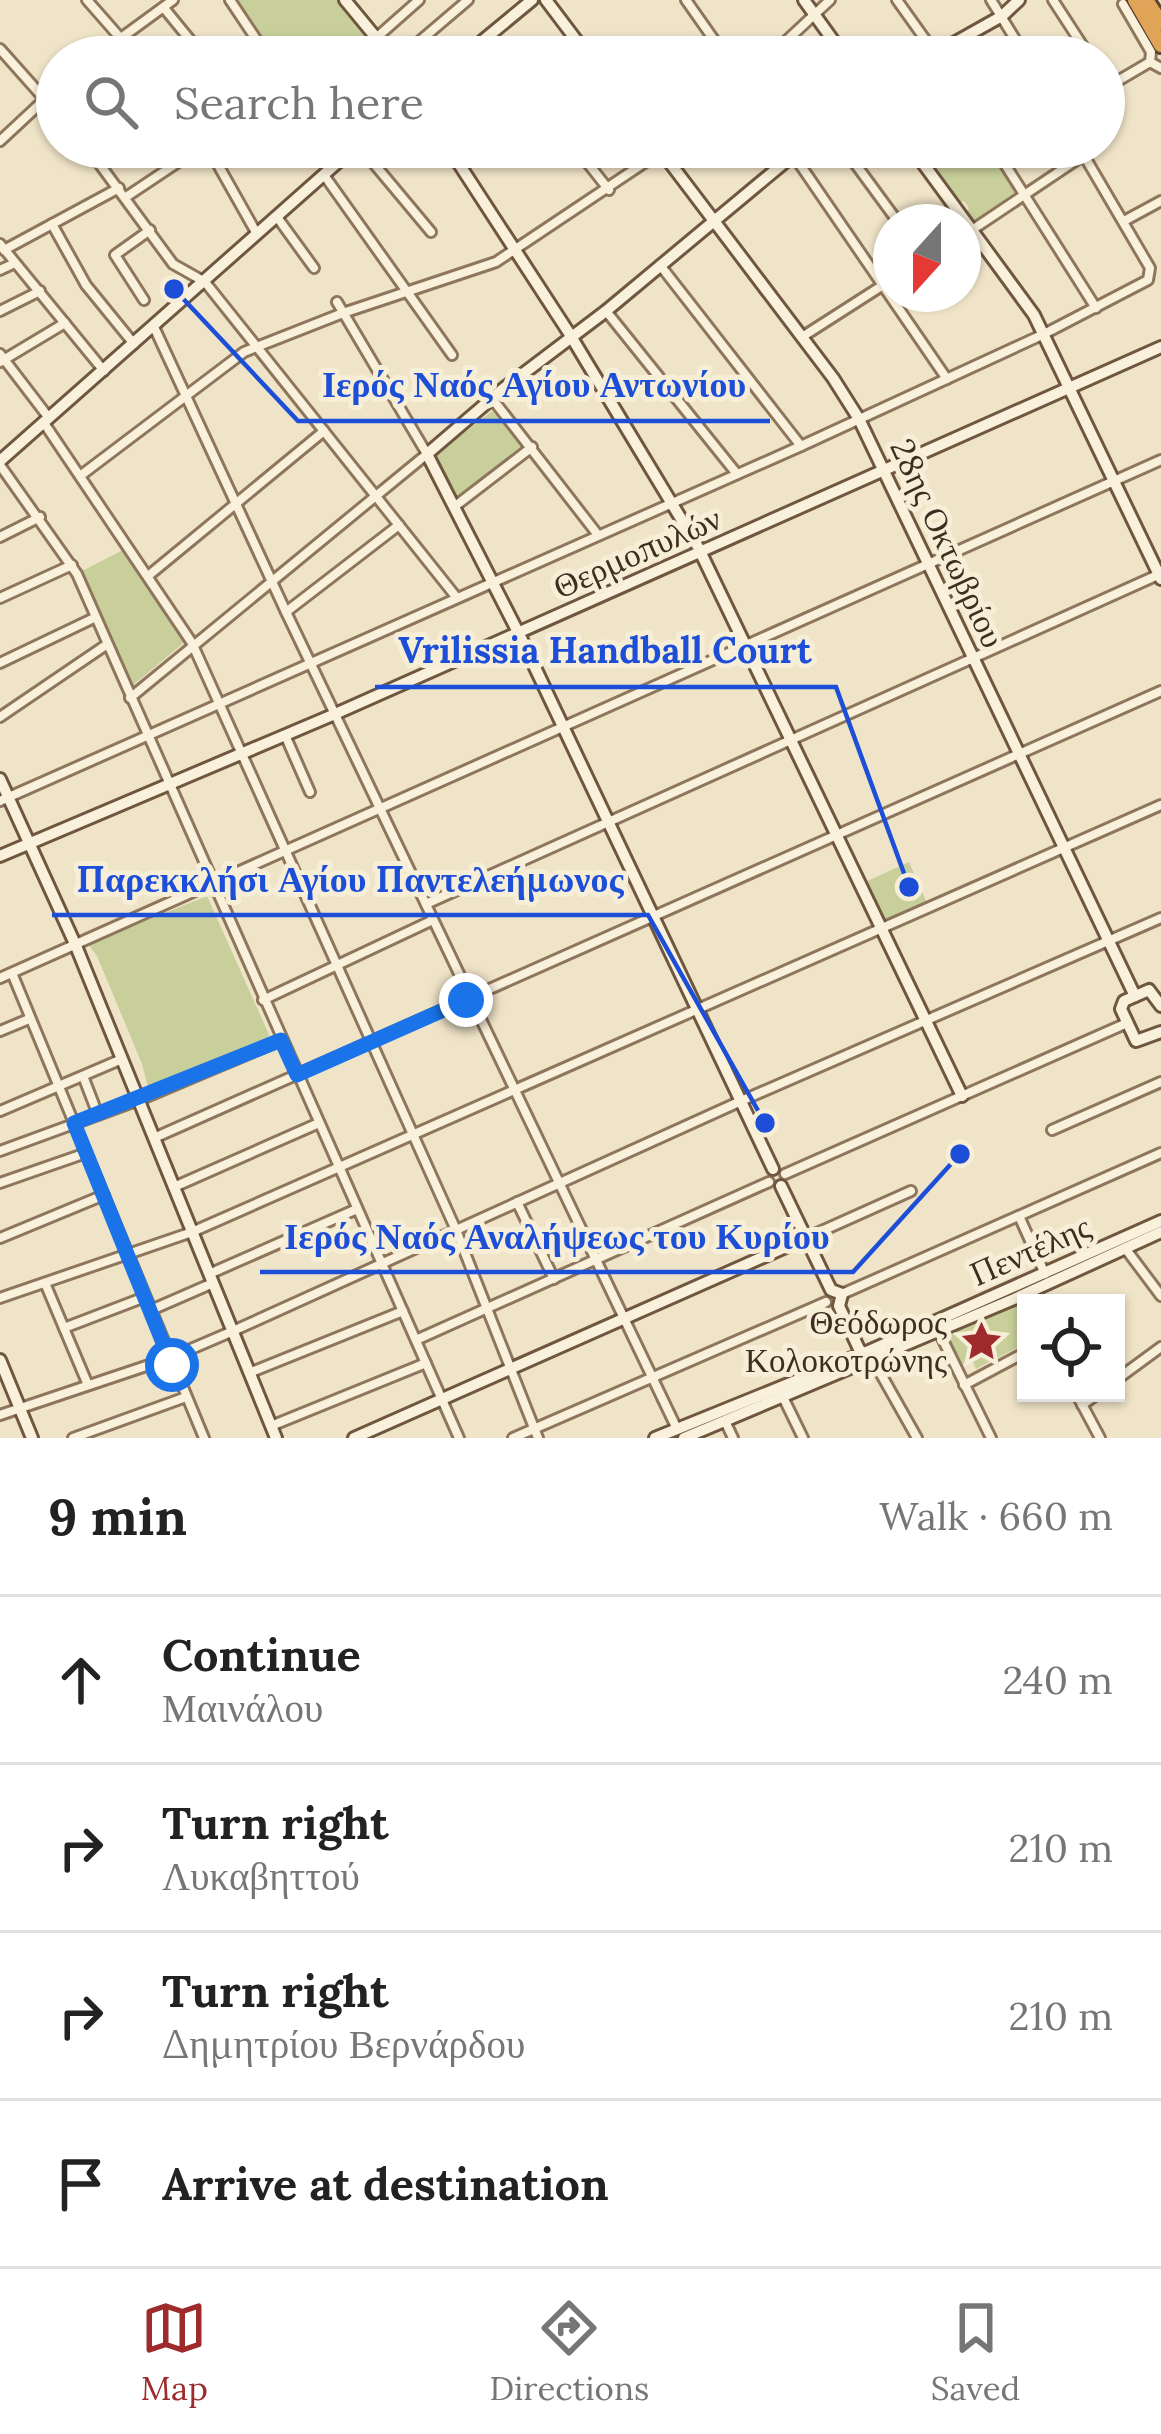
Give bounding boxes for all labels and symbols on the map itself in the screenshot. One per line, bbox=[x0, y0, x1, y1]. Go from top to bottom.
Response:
north arrow bbox=[873, 204, 981, 312]
callout: Ιερός Ναός Αγίου Αντωνίου bbox=[298, 349, 770, 421]
text: Ιερός Ναός Αγίου Αντωνίου bbox=[322, 361, 746, 407]
street label: 28ης Οκτωβρίου bbox=[881, 432, 1015, 654]
street label: Θερμοπυλών bbox=[547, 496, 727, 608]
callout: Vrilissia Handball Court bbox=[375, 615, 836, 687]
text: Vrilissia Handball Court bbox=[398, 627, 813, 673]
callout: Παρεκκλήσι Αγίου Παντελεήμωνος bbox=[52, 843, 648, 915]
text: Παρεκκλήσι Αγίου Παντελεήμωνος bbox=[76, 856, 624, 902]
route end bbox=[439, 973, 493, 1027]
callout: Ιερός Ναός Αναλήψεως του Κυρίου bbox=[260, 1200, 853, 1272]
street label: Πεντέλης bbox=[963, 1205, 1097, 1295]
text: Ιερός Ναός Αναλήψεως του Κυρίου bbox=[284, 1213, 830, 1259]
place label: Θεόδωρος Κολοκοτρώνης bbox=[745, 1301, 947, 1381]
place icon: Θεόδωρος Κολοκοτρώνης bbox=[958, 1318, 1004, 1364]
route start bbox=[145, 1338, 199, 1392]

